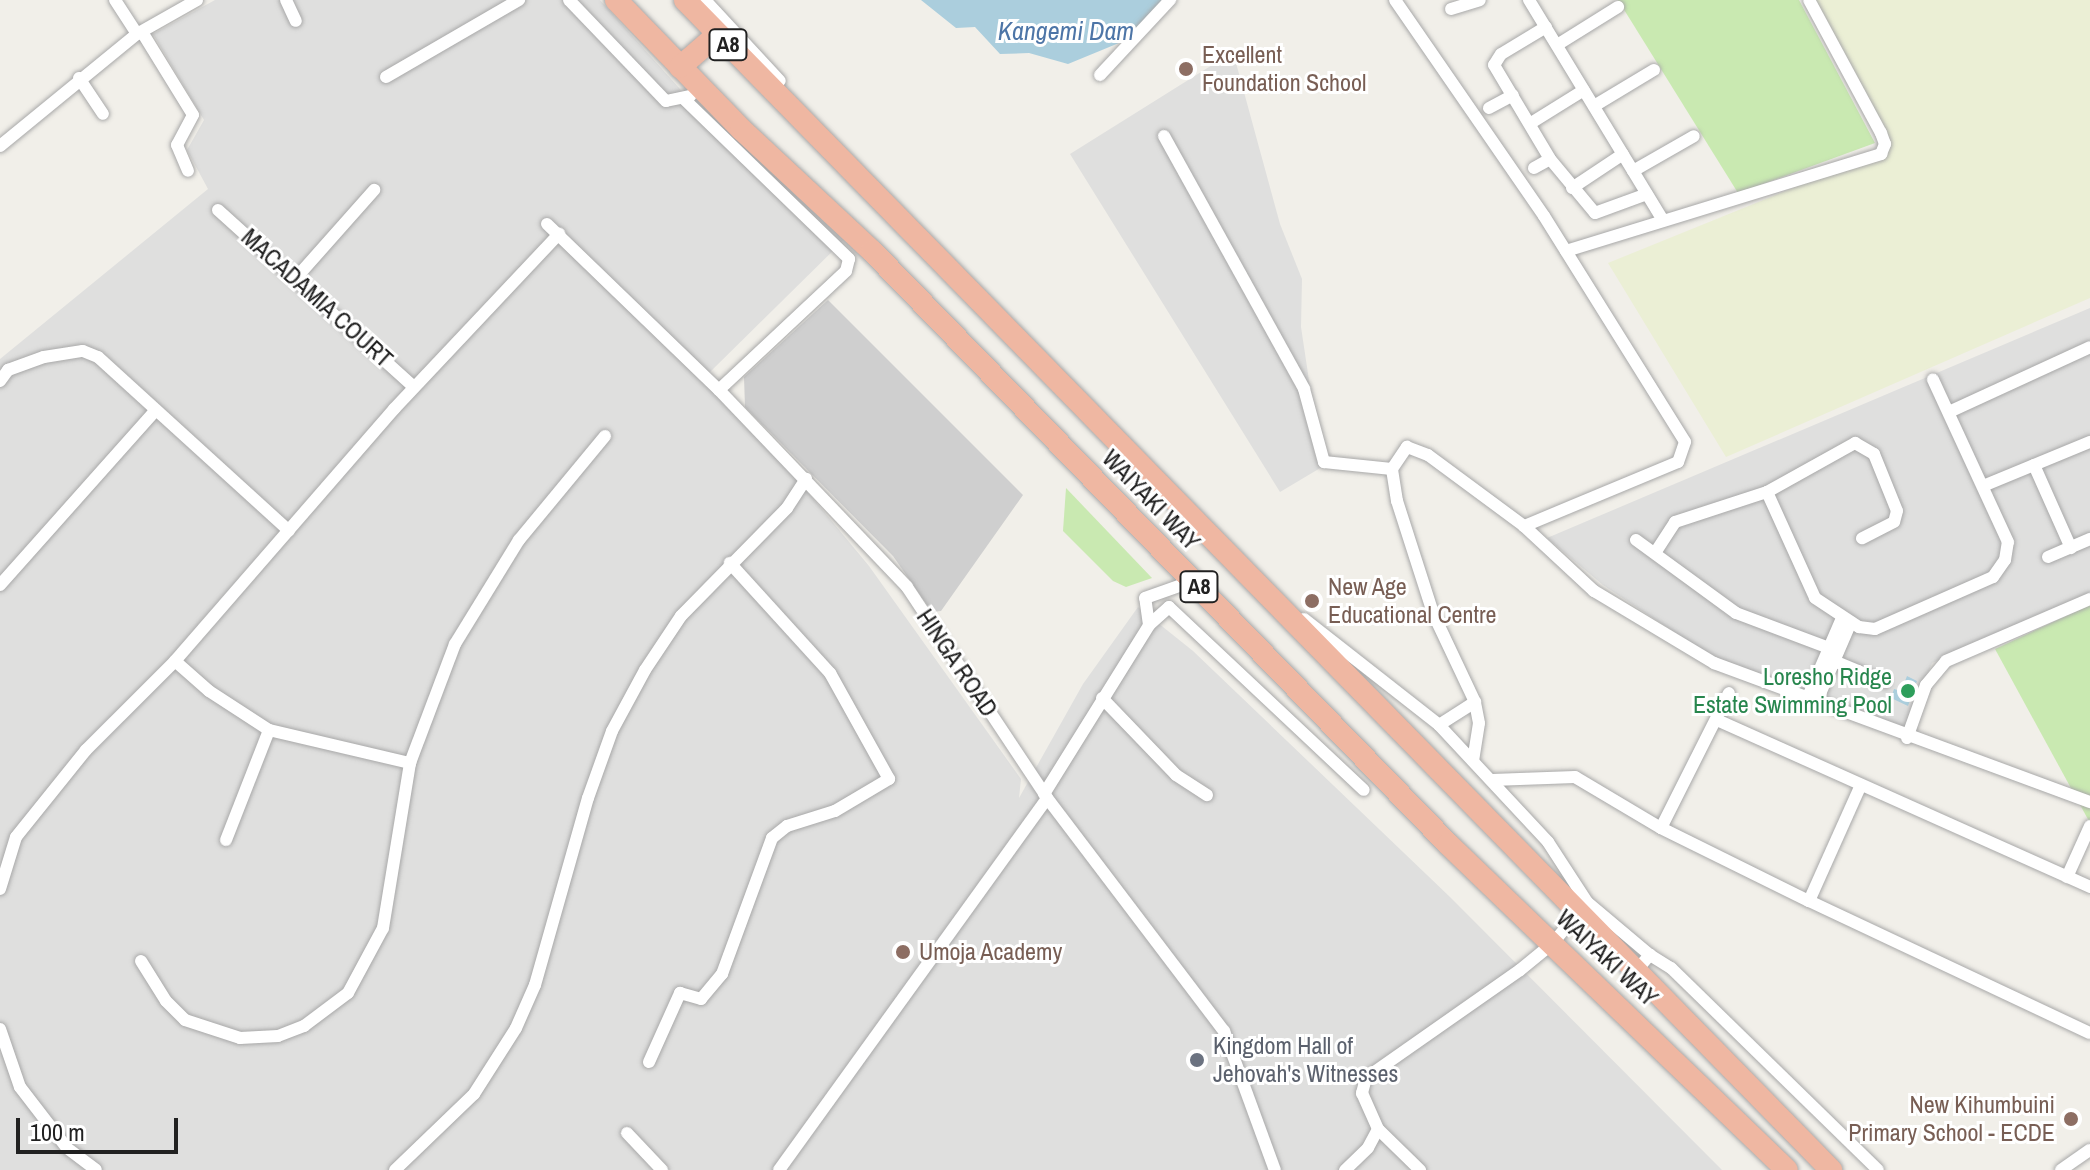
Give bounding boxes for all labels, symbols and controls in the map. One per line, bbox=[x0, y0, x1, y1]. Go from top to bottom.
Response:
water label: Kangemi Dam bbox=[998, 15, 1134, 47]
road number: A8 bbox=[708, 27, 748, 63]
place label: Excellent Foundation School bbox=[1202, 41, 1366, 97]
marker: Excellent Foundation School bbox=[1177, 60, 1195, 78]
street label: MACADAMIA COURT bbox=[235, 222, 399, 374]
street label: WAIYAKI WAY bbox=[1096, 444, 1206, 556]
road number: A8 bbox=[1179, 569, 1219, 605]
place label: New Age Educational Centre bbox=[1328, 573, 1496, 629]
marker: New Age Educational Centre bbox=[1303, 592, 1321, 610]
street label: HINGA ROAD bbox=[910, 603, 1004, 723]
place label: Loresho Ridge Estate Swimming Pool bbox=[1693, 663, 1892, 719]
marker: Loresho Ridge Estate Swimming Pool bbox=[1899, 682, 1917, 700]
street label: WAIYAKI WAY bbox=[1550, 904, 1664, 1012]
place label: Umoja Academy bbox=[919, 938, 1063, 966]
marker: Umoja Academy bbox=[894, 943, 912, 961]
place label: Kingdom Hall of Jehovah's Witnesses bbox=[1213, 1032, 1398, 1088]
marker: Kingdom Hall of Jehovah's Witnesses bbox=[1188, 1051, 1206, 1069]
place label: New Kihumbuini Primary School - ECDE bbox=[1848, 1091, 2055, 1147]
scale bar bbox=[20, 1102, 182, 1152]
marker: New Kihumbuini Primary School - ECDE bbox=[2062, 1110, 2080, 1128]
text: 100 m bbox=[30, 1116, 85, 1148]

